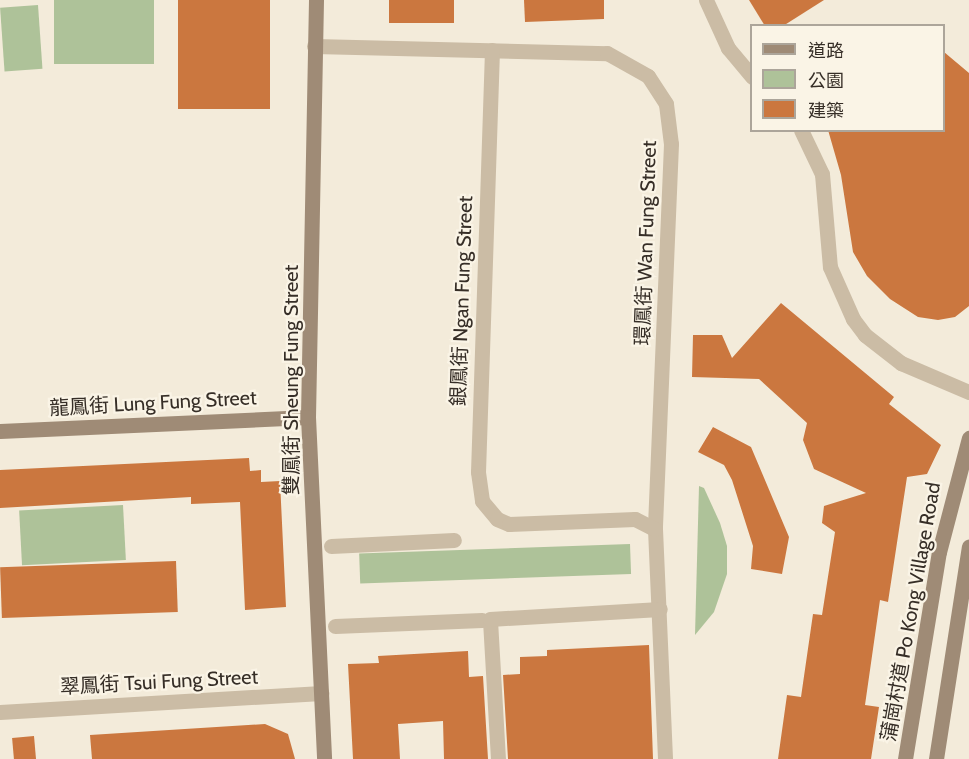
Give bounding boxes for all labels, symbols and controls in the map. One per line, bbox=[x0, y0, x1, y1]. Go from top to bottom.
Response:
legend bbox=[750, 24, 945, 132]
text: 道路 bbox=[808, 40, 844, 62]
text: 公園 bbox=[808, 70, 844, 92]
text: 建築 bbox=[808, 100, 844, 122]
street label: 環鳳街 Wan Fung Street bbox=[630, 140, 662, 346]
street label: 銀鳳街 Ngan Fung Street bbox=[446, 195, 478, 407]
street label: 雙鳳街 Sheung Fung Street bbox=[279, 265, 303, 495]
street label: 龍鳳街 Lung Fung Street bbox=[49, 386, 257, 420]
street label: 蒲崗村道 Po Kong Village Road bbox=[876, 480, 946, 744]
street label: 翠鳳街 Tsui Fung Street bbox=[59, 665, 259, 699]

